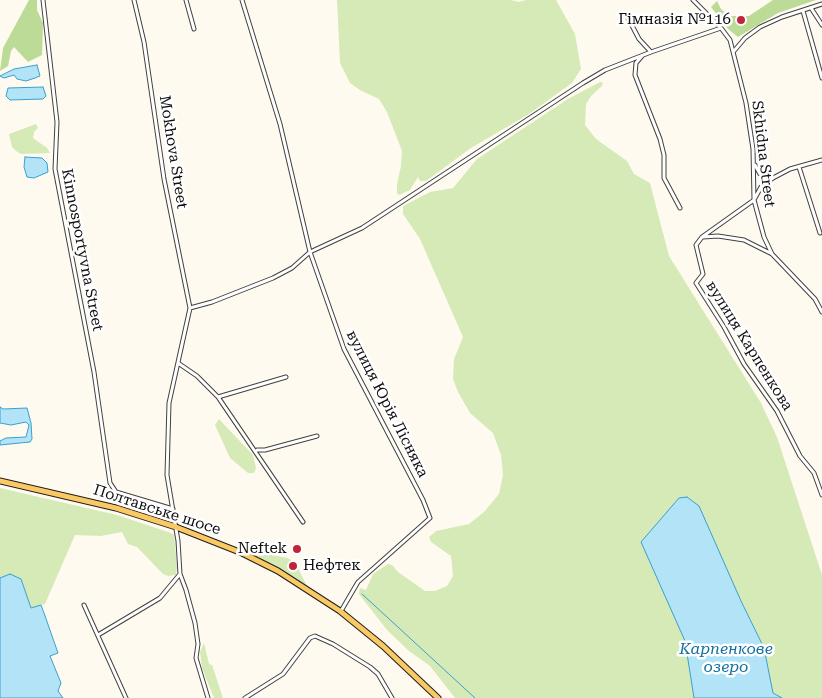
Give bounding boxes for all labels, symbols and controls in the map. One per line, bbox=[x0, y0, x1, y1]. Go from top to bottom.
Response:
place label: Гімназія №116 bbox=[618, 11, 731, 29]
marker: Гімназія №116 bbox=[735, 14, 747, 26]
street label: Mokhova Street bbox=[155, 94, 191, 210]
street label: Skhidna Street bbox=[748, 100, 778, 208]
street label: Kinnosportyvna Street bbox=[57, 167, 107, 333]
street label: вулиця Карпенкова bbox=[702, 278, 796, 414]
street label: вулиця Юрія Лісняка bbox=[342, 328, 432, 480]
street label: Полтавське шосе bbox=[91, 481, 223, 539]
place label: Neftek bbox=[238, 540, 287, 558]
marker: Neftek bbox=[291, 543, 303, 555]
place label: Нефтек bbox=[303, 557, 361, 575]
marker: Нефтек bbox=[287, 560, 299, 572]
water label: Карпенкове озеро bbox=[679, 639, 773, 677]

